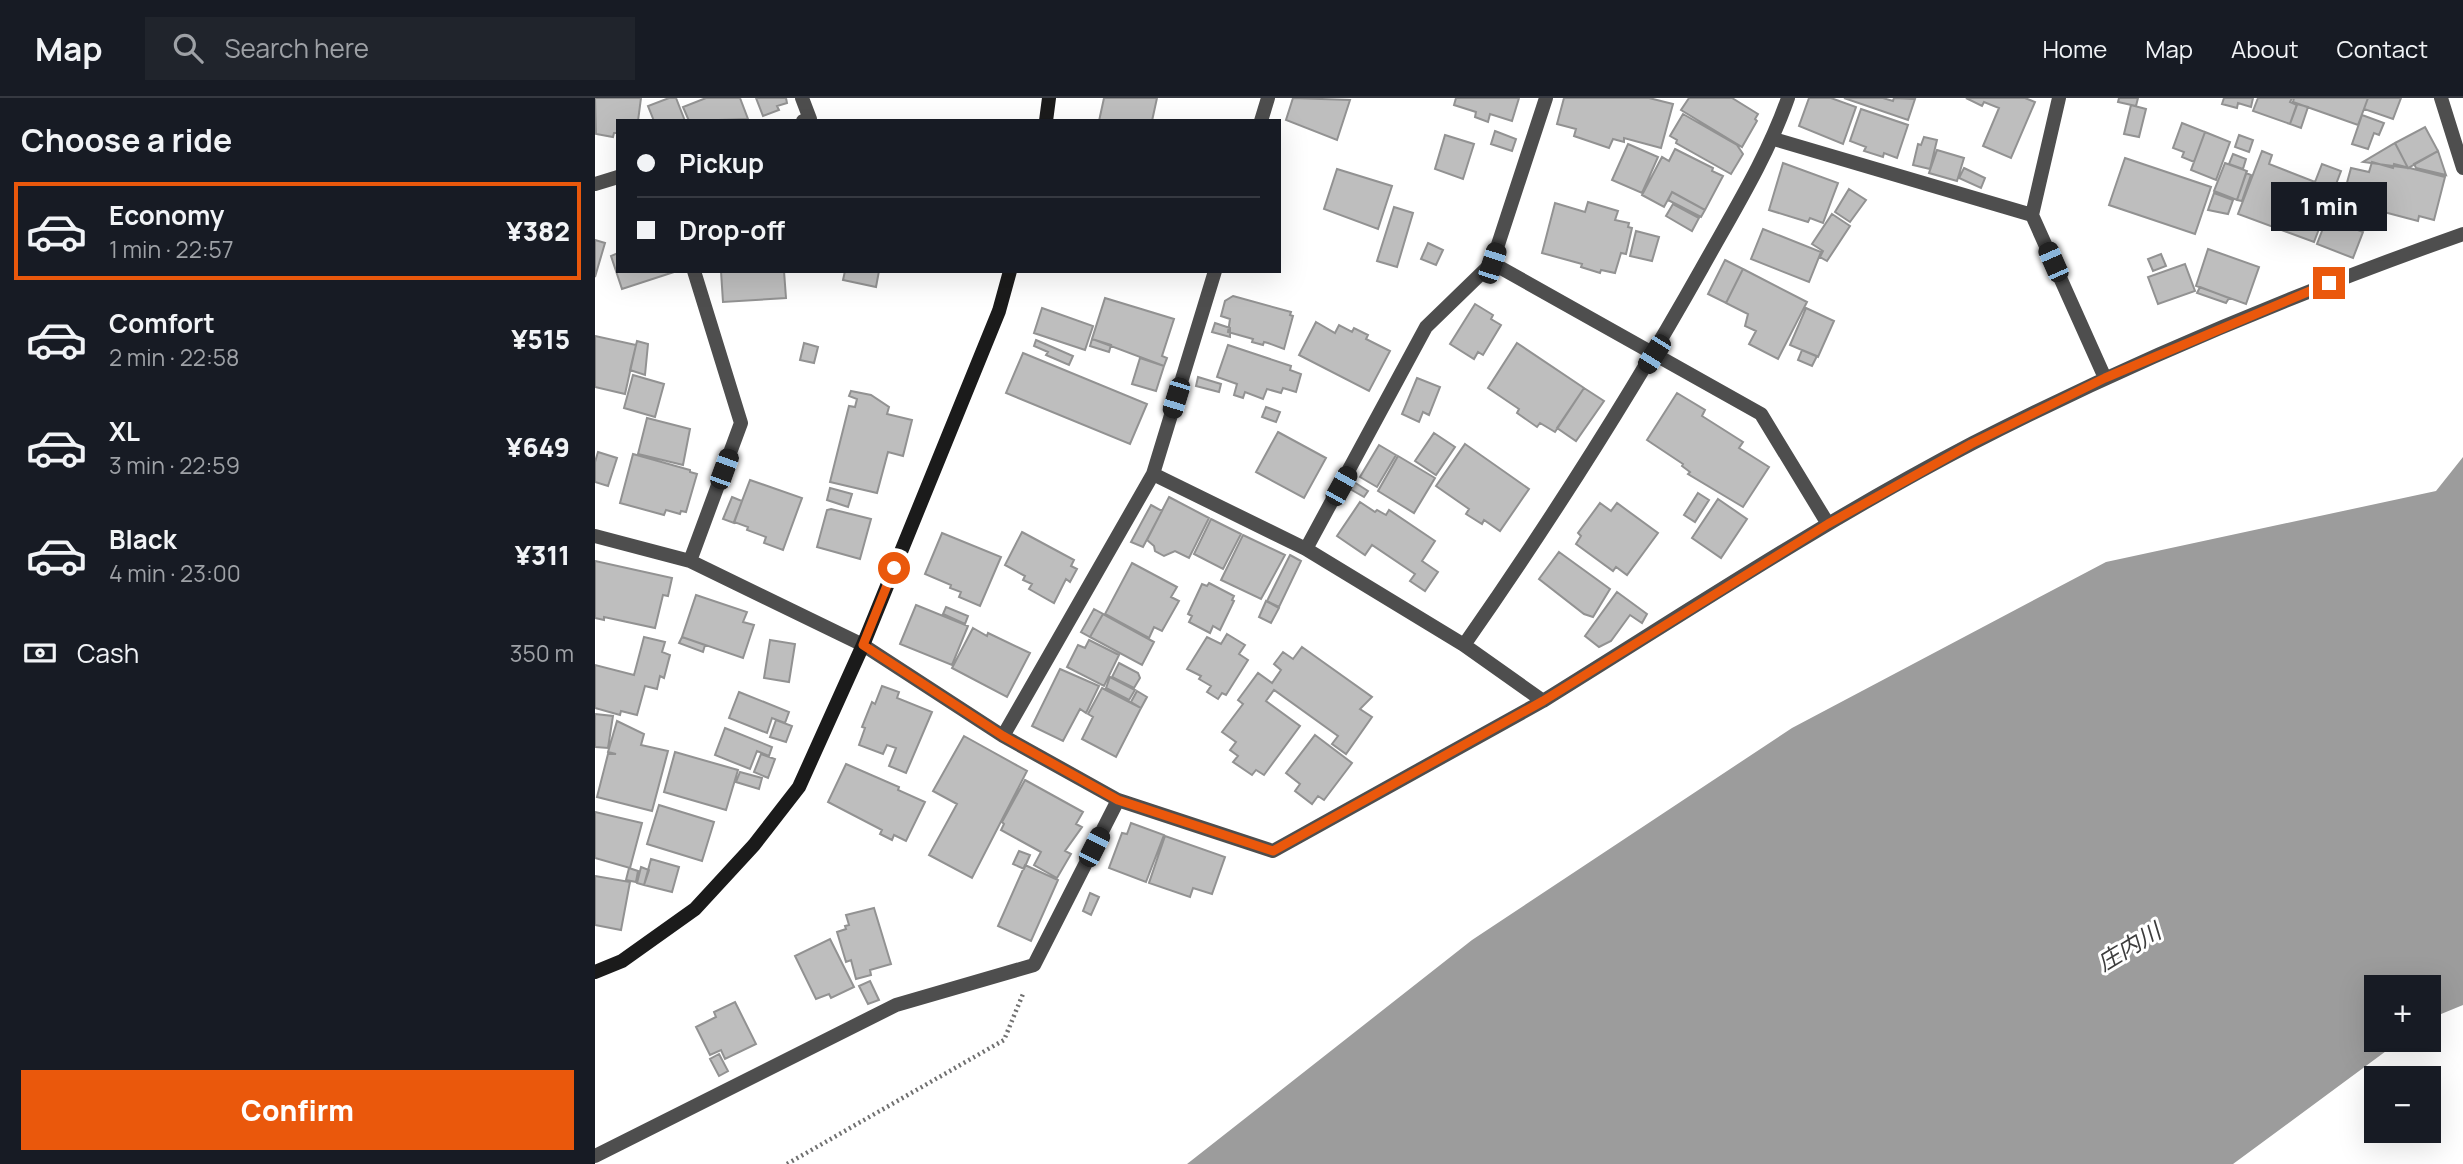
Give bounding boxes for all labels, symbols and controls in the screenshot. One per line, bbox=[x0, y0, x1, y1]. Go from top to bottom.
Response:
search box bbox=[145, 17, 635, 80]
text: Map bbox=[35, 26, 103, 71]
icon: search bbox=[169, 29, 207, 67]
text: Search here bbox=[225, 30, 369, 66]
text: Home bbox=[2042, 32, 2107, 65]
text: Map bbox=[2145, 32, 2193, 65]
text: About bbox=[2231, 32, 2299, 65]
text: Contact bbox=[2337, 32, 2428, 65]
text: Choose a ride bbox=[21, 118, 232, 162]
text: Pickup bbox=[679, 145, 764, 181]
callout: 1 min bbox=[2271, 181, 2387, 230]
text: 1 min bbox=[2300, 190, 2358, 222]
text: Economy bbox=[109, 197, 224, 233]
icon: car bbox=[25, 200, 88, 263]
text: Drop-off bbox=[679, 212, 785, 248]
text: ¥382 bbox=[506, 213, 570, 249]
text: 1 min · 22:57 bbox=[109, 233, 233, 265]
car bbox=[2035, 239, 2072, 285]
car bbox=[1476, 240, 1509, 286]
route end bbox=[2313, 267, 2345, 299]
text: Comfort bbox=[109, 305, 215, 341]
icon: car bbox=[25, 308, 88, 371]
text: ¥515 bbox=[511, 321, 570, 357]
car bbox=[1634, 331, 1675, 377]
text: 2 min · 22:58 bbox=[109, 341, 239, 373]
car bbox=[1160, 375, 1193, 421]
text: XL bbox=[109, 413, 140, 449]
icon: car bbox=[25, 416, 88, 479]
text: ¥649 bbox=[506, 429, 570, 465]
car bbox=[707, 446, 742, 492]
text: 3 min · 22:59 bbox=[109, 449, 240, 481]
car bbox=[1322, 463, 1361, 509]
text: Black bbox=[109, 521, 177, 557]
icon: car bbox=[25, 524, 88, 587]
text: ¥311 bbox=[515, 537, 570, 573]
route start bbox=[878, 552, 910, 584]
text: 4 min · 23:00 bbox=[109, 557, 241, 589]
icon: cash bbox=[21, 634, 59, 672]
text: Cash bbox=[77, 635, 139, 671]
text: 350 m bbox=[510, 637, 574, 669]
car bbox=[1076, 824, 1113, 870]
water label: 庄内川 bbox=[2091, 913, 2169, 978]
map controls bbox=[2364, 975, 2441, 1143]
button: + bbox=[2364, 975, 2441, 1052]
button: − bbox=[2364, 1066, 2441, 1143]
button: Confirm bbox=[21, 1070, 574, 1150]

